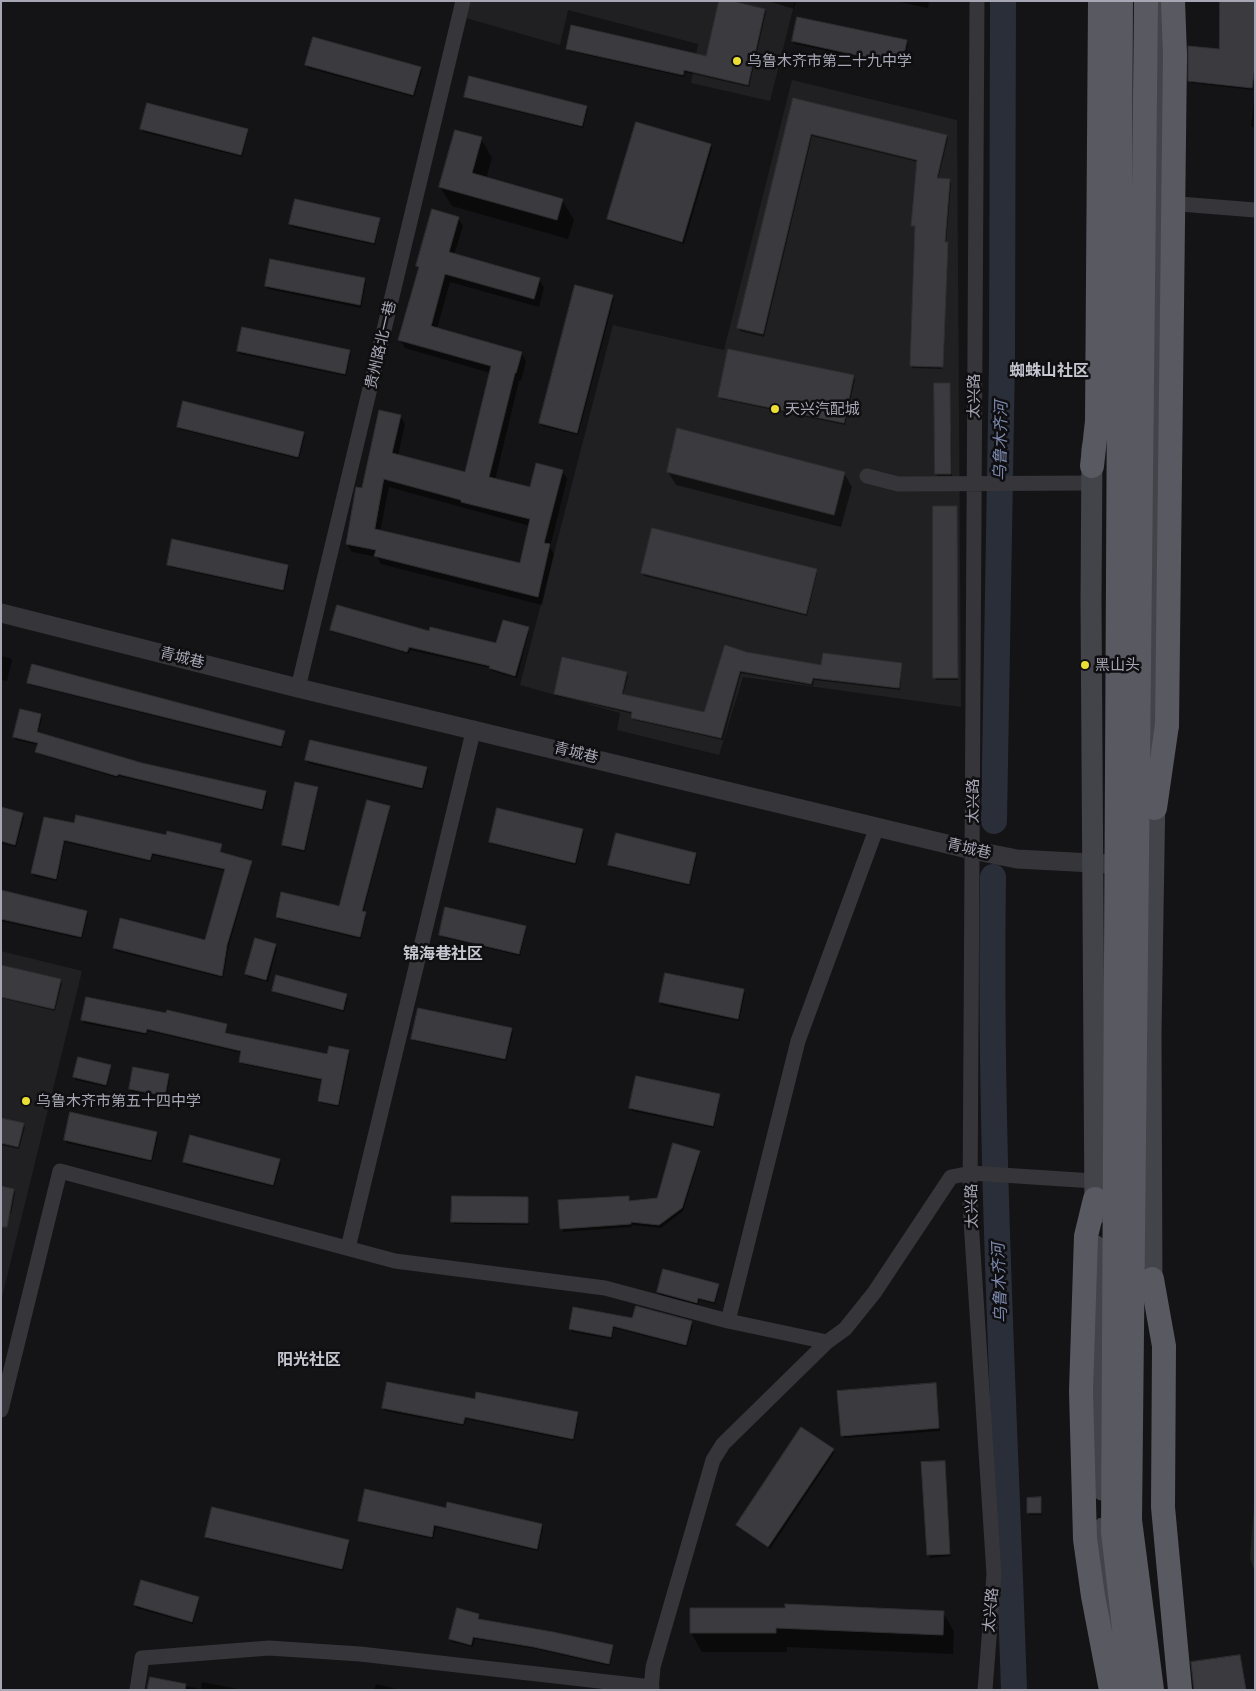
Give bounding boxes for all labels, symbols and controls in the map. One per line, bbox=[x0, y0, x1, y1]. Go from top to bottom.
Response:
place label: 乌鲁木齐市第二十九中学 bbox=[747, 52, 912, 70]
marker: 乌鲁木齐市第二十九中学 bbox=[731, 55, 743, 67]
street label: 贵州路北一巷 bbox=[362, 299, 400, 391]
district label: 蜘蛛山社区 bbox=[1009, 361, 1089, 381]
street label: 太兴路 bbox=[965, 374, 983, 418]
place label: 天兴汽配城 bbox=[785, 400, 860, 418]
water label: 乌鲁木齐河 bbox=[991, 401, 1011, 481]
marker: 天兴汽配城 bbox=[769, 403, 781, 415]
street label: 青城巷 bbox=[158, 644, 206, 672]
place label: 黑山头 bbox=[1095, 656, 1140, 674]
marker: 黑山头 bbox=[1079, 659, 1091, 671]
street label: 青城巷 bbox=[552, 739, 600, 767]
street label: 太兴路 bbox=[964, 779, 982, 823]
street label: 青城巷 bbox=[945, 835, 993, 863]
district label: 锦海巷社区 bbox=[403, 944, 483, 964]
place label: 乌鲁木齐市第五十四中学 bbox=[36, 1092, 201, 1110]
marker: 乌鲁木齐市第五十四中学 bbox=[20, 1095, 32, 1107]
street label: 太兴路 bbox=[963, 1183, 981, 1229]
water label: 乌鲁木齐河 bbox=[989, 1243, 1011, 1323]
district label: 阳光社区 bbox=[277, 1350, 341, 1370]
street label: 太兴路 bbox=[980, 1587, 1002, 1633]

